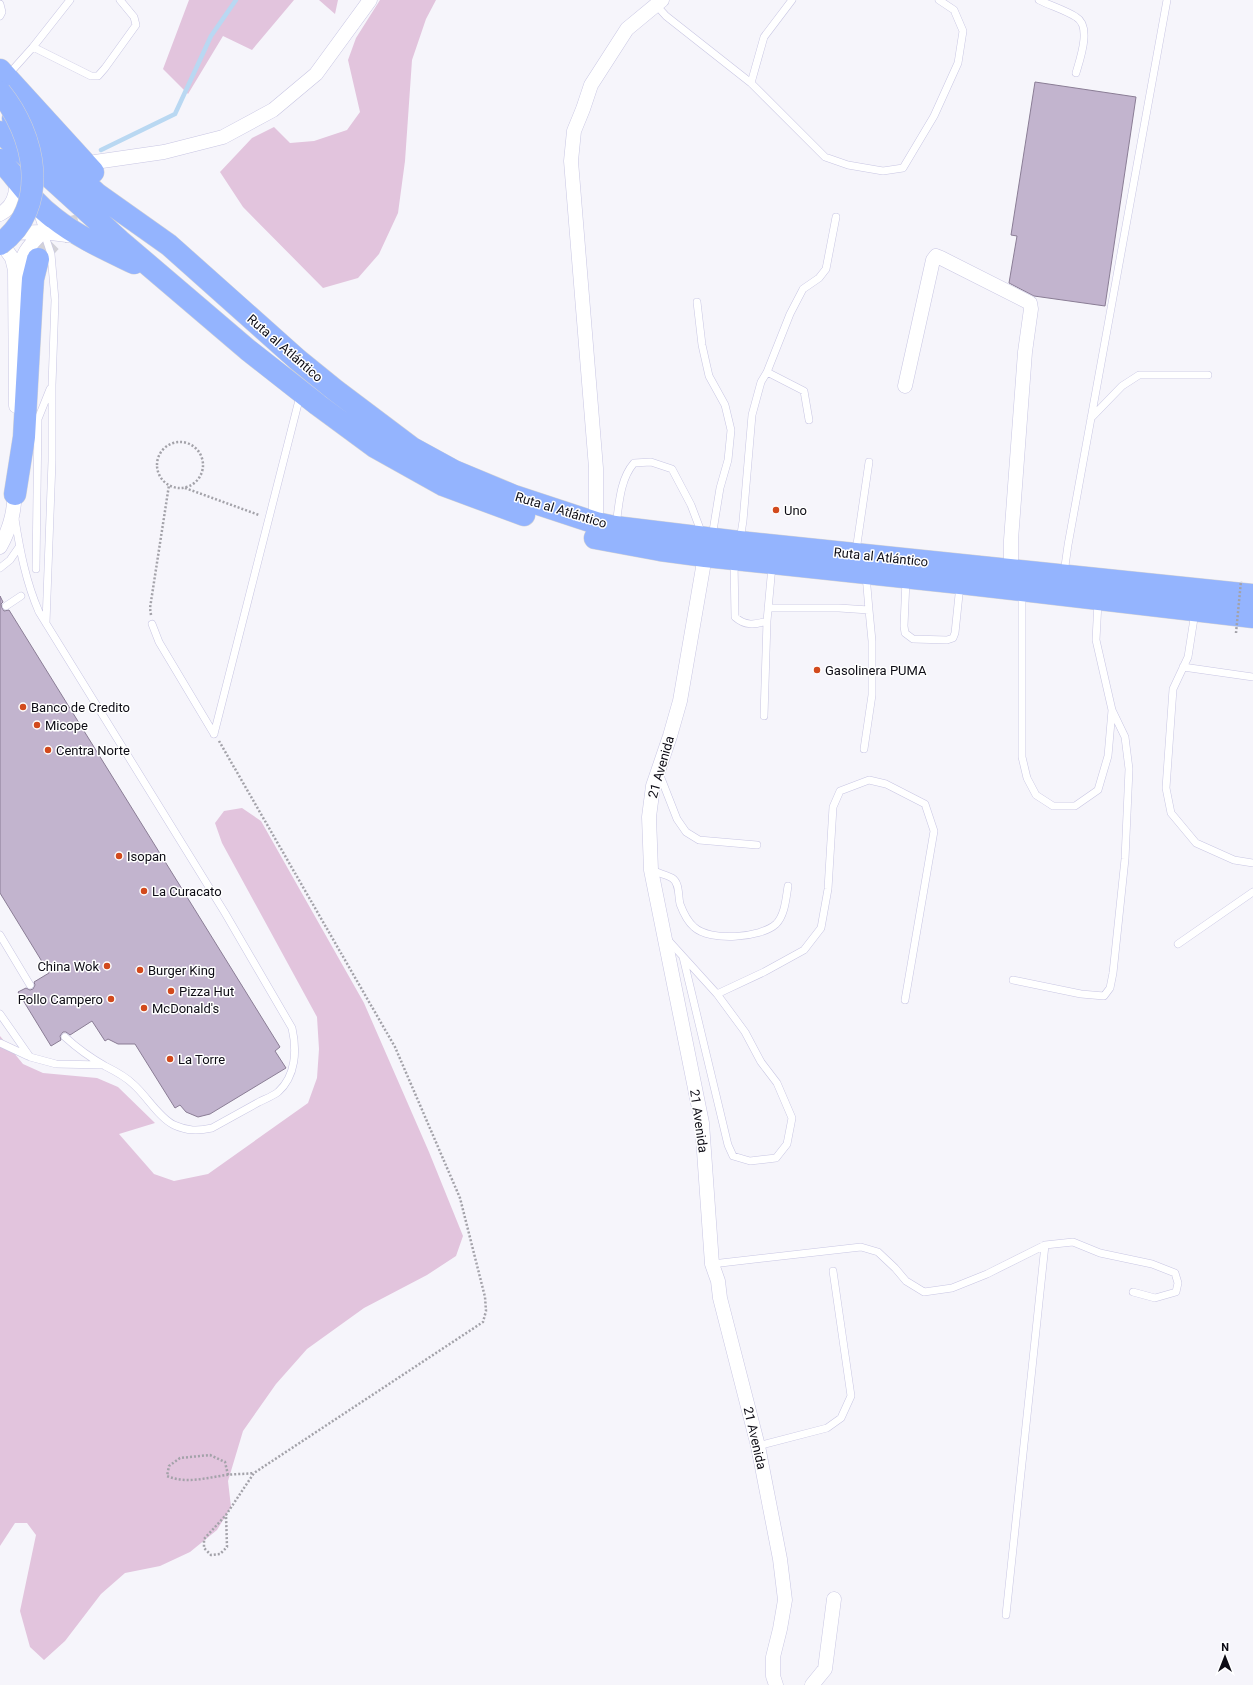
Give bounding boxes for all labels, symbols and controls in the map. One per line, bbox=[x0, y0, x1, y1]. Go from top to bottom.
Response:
street label: Ruta al Atlántico bbox=[244, 311, 326, 385]
street label: Ruta al Atlántico bbox=[513, 489, 609, 531]
place label: Uno bbox=[784, 503, 807, 518]
marker: Uno bbox=[771, 505, 781, 515]
street label: Ruta al Atlántico bbox=[833, 545, 929, 569]
place label: Gasolinera PUMA bbox=[825, 663, 927, 678]
marker: Gasolinera PUMA bbox=[812, 665, 822, 675]
place label: Banco de Credito bbox=[31, 700, 130, 715]
marker: Banco de Credito bbox=[18, 702, 28, 712]
place label: Micope bbox=[45, 718, 88, 733]
marker: Micope bbox=[32, 720, 42, 730]
street label: 21 Avenida bbox=[645, 734, 677, 800]
place label: Centra Norte bbox=[56, 743, 130, 758]
marker: Centra Norte bbox=[43, 745, 53, 755]
place label: Isopan bbox=[127, 849, 166, 864]
marker: Isopan bbox=[114, 851, 124, 861]
place label: La Curacato bbox=[152, 884, 222, 899]
marker: La Curacato bbox=[139, 886, 149, 896]
place label: China Wok bbox=[37, 959, 99, 974]
marker: China Wok bbox=[102, 961, 112, 971]
place label: Burger King bbox=[148, 963, 215, 978]
marker: Burger King bbox=[135, 965, 145, 975]
place label: Pizza Hut bbox=[179, 984, 234, 999]
marker: Pizza Hut bbox=[166, 986, 176, 996]
place label: Pollo Campero bbox=[18, 992, 103, 1007]
marker: Pollo Campero bbox=[106, 994, 116, 1004]
place label: McDonald's bbox=[152, 1001, 220, 1016]
marker: McDonald's bbox=[139, 1003, 149, 1013]
place label: La Torre bbox=[178, 1052, 225, 1067]
marker: La Torre bbox=[165, 1054, 175, 1064]
street label: 21 Avenida bbox=[687, 1088, 711, 1154]
street label: 21 Avenida bbox=[741, 1405, 769, 1471]
north arrow bbox=[1205, 1637, 1245, 1677]
text: N bbox=[1221, 1641, 1229, 1654]

